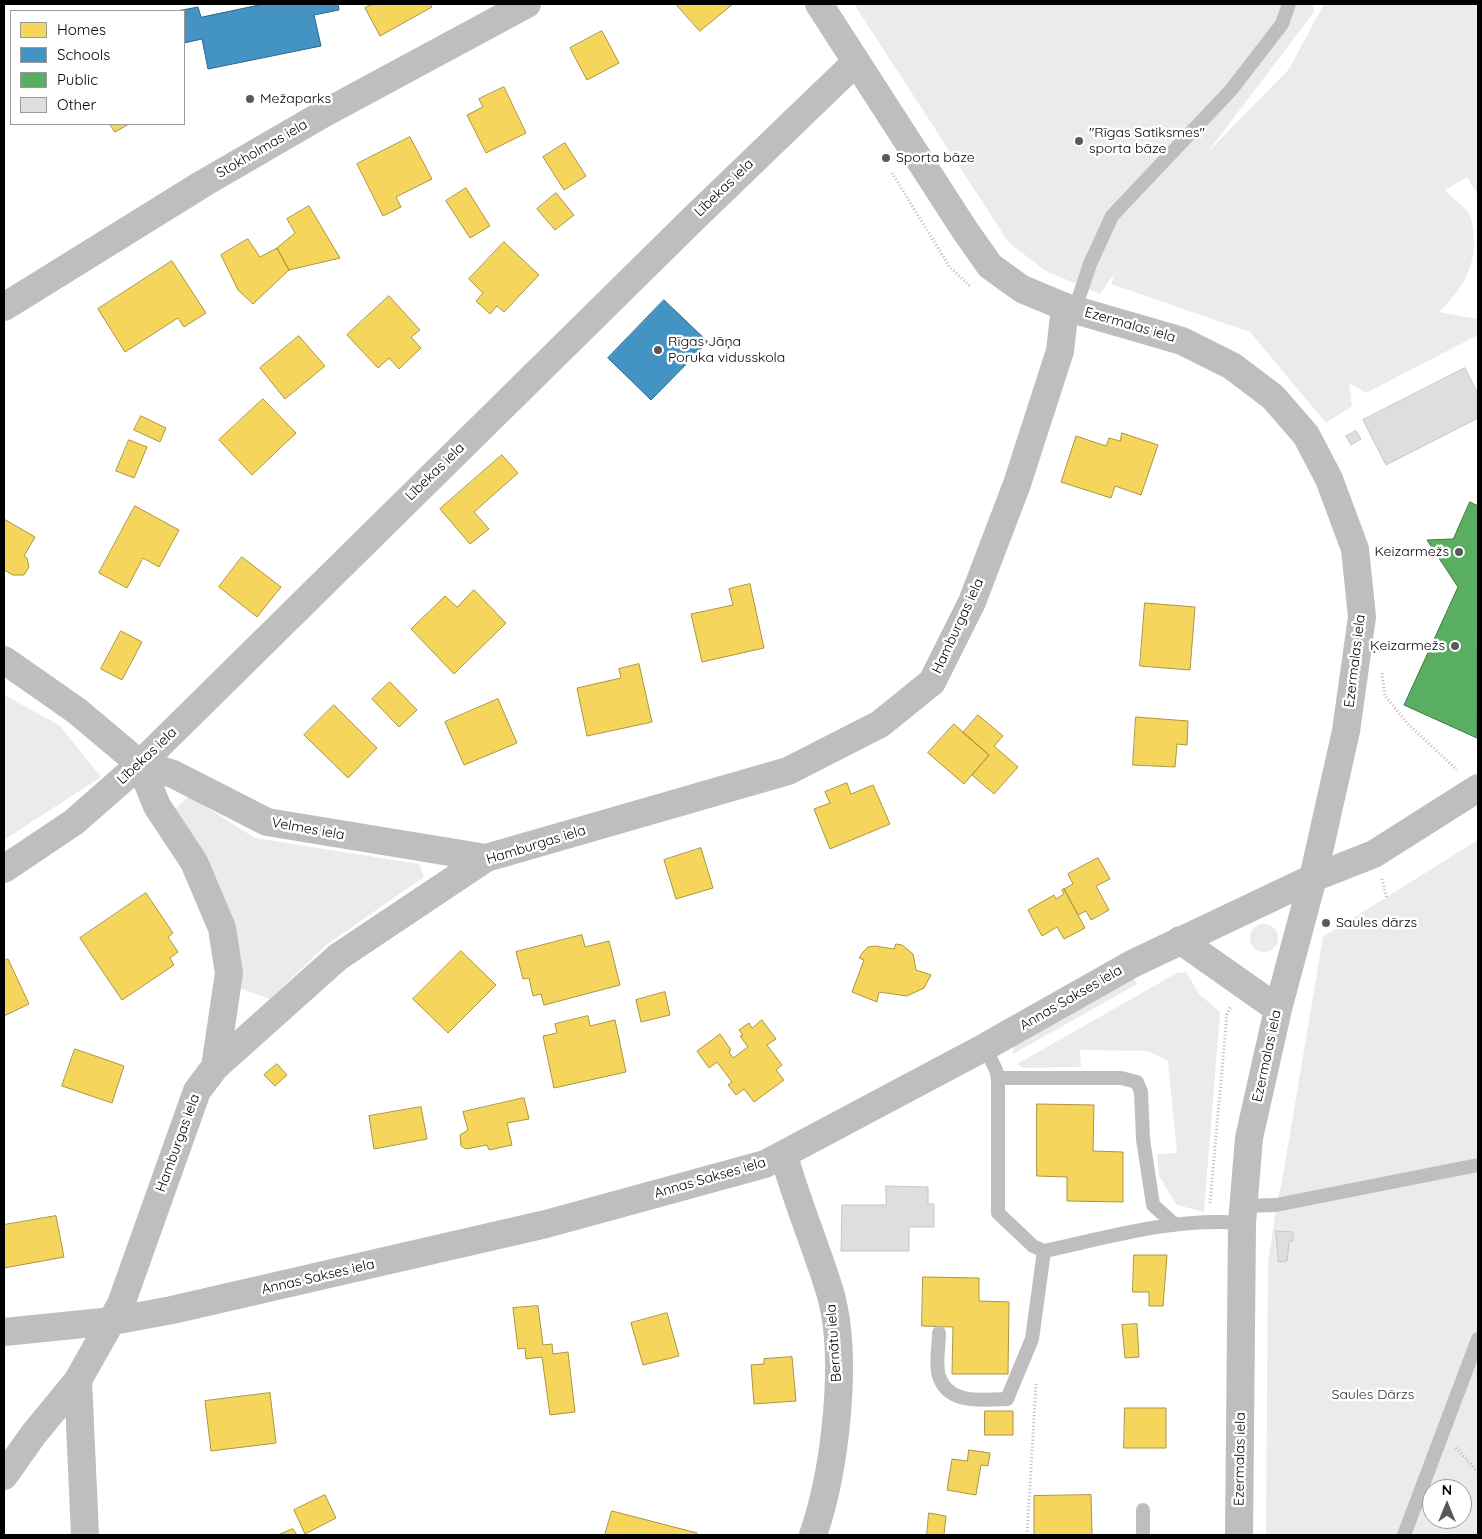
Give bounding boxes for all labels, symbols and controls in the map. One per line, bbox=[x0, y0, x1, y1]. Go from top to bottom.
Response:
legend bbox=[10, 10, 185, 125]
text: Homes bbox=[57, 20, 106, 39]
text: Schools bbox=[57, 45, 110, 64]
text: Public bbox=[57, 70, 98, 89]
place label: Mežaparks bbox=[260, 91, 331, 107]
marker: Mežaparks bbox=[244, 93, 256, 105]
text: Other bbox=[57, 95, 96, 114]
street label: Stokholmas iela bbox=[214, 116, 310, 182]
place label: "Rīgas Satiksmes" sporta bāze bbox=[1089, 125, 1205, 158]
marker: "Rīgas Satiksmes" sporta bāze bbox=[1073, 135, 1085, 147]
place label: Sporta bāze bbox=[896, 150, 975, 166]
marker: Sporta bāze bbox=[880, 152, 892, 164]
street label: Lībekas iela bbox=[691, 156, 757, 220]
street label: Ezermalas iela bbox=[1083, 304, 1177, 346]
place label: Rīgas Jāņa Poruka vidusskola bbox=[668, 334, 785, 367]
marker: Rīgas Jāņa Poruka vidusskola bbox=[652, 344, 664, 356]
street label: Lībekas iela bbox=[402, 440, 468, 504]
place label: Keizarmežs bbox=[1374, 544, 1449, 560]
marker: Keizarmežs bbox=[1453, 546, 1465, 558]
street label: Hamburgas iela bbox=[929, 576, 987, 676]
street label: Ezermalas iela bbox=[1341, 613, 1369, 709]
place label: Ķeizarmežs bbox=[1370, 638, 1445, 654]
marker: Ķeizarmežs bbox=[1449, 640, 1461, 652]
street label: Lībekas iela bbox=[114, 724, 180, 788]
street label: Velmes iela bbox=[270, 814, 346, 844]
street label: Hamburgas iela bbox=[484, 822, 588, 868]
place label: Saules dārzs bbox=[1336, 915, 1417, 931]
marker: Saules dārzs bbox=[1320, 917, 1332, 929]
street label: Annas Sakses iela bbox=[1017, 962, 1125, 1034]
street label: Ezermalas iela bbox=[1249, 1008, 1285, 1104]
street label: Hamburgas iela bbox=[152, 1092, 204, 1194]
street label: Annas Sakses iela bbox=[652, 1154, 768, 1202]
street label: Annas Sakses iela bbox=[260, 1256, 376, 1298]
street label: Bernātu iela bbox=[823, 1303, 845, 1383]
park label: Saules Dārzs bbox=[1332, 1387, 1414, 1403]
street label: Ezermalas iela bbox=[1231, 1412, 1249, 1506]
north arrow bbox=[1422, 1479, 1472, 1529]
text: N bbox=[1442, 1481, 1452, 1499]

